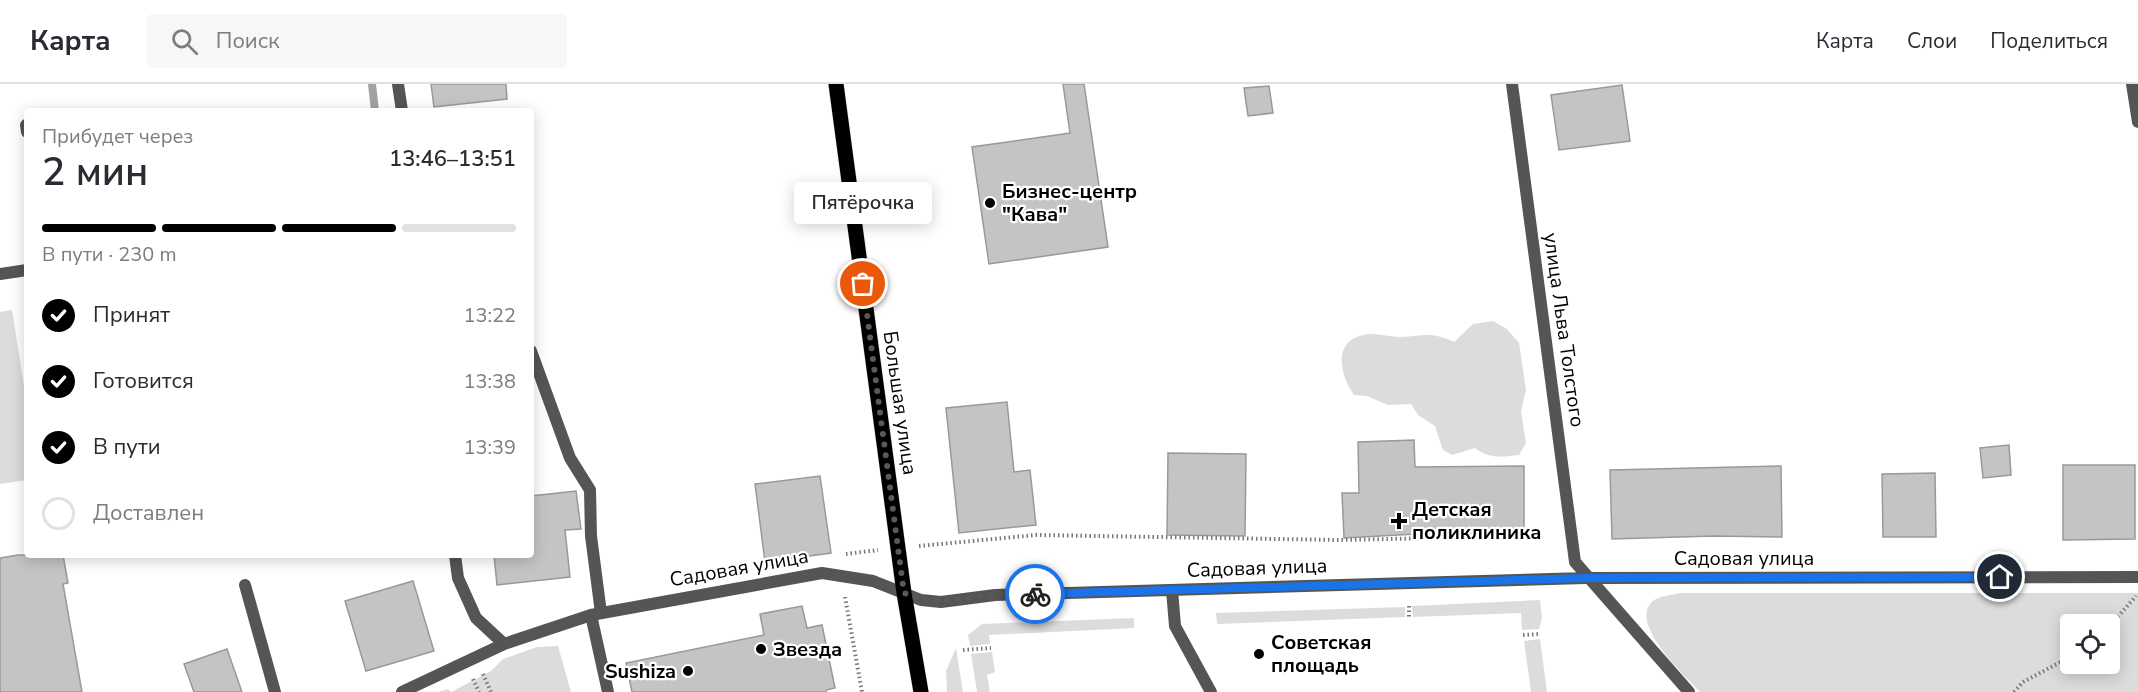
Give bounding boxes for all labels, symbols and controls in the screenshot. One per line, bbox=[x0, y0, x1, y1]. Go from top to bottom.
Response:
search box bbox=[147, 14, 567, 68]
text: Карта bbox=[30, 22, 111, 60]
icon: search bbox=[168, 25, 201, 58]
text: Поиск bbox=[216, 26, 280, 56]
text: Карта bbox=[1816, 27, 1874, 55]
text: Слои bbox=[1907, 27, 1957, 55]
text: Поделиться bbox=[1990, 27, 2108, 55]
text: Прибудет через bbox=[42, 123, 193, 150]
text: 13:46–13:51 bbox=[389, 144, 516, 174]
text: 2 мин bbox=[42, 146, 148, 199]
place label: Бизнес-центр "Кава" bbox=[1002, 178, 1137, 228]
callout: Пятёрочка bbox=[794, 182, 932, 224]
text: Пятёрочка bbox=[812, 189, 914, 216]
marker: Бизнес-центр "Кава" bbox=[983, 196, 997, 210]
street label: улица Льва Толстого bbox=[1537, 231, 1591, 429]
text: В пути · 230 m bbox=[42, 241, 177, 268]
pin bbox=[837, 258, 888, 309]
icon: bag bbox=[846, 267, 879, 300]
icon: check bbox=[42, 299, 75, 332]
text: Принят bbox=[93, 300, 170, 330]
text: 13:22 bbox=[463, 302, 516, 329]
street label: Большая улица bbox=[877, 329, 923, 477]
icon: check bbox=[42, 365, 75, 398]
text: Готовится bbox=[93, 366, 194, 396]
text: 13:38 bbox=[463, 368, 516, 395]
icon: check bbox=[42, 431, 75, 464]
text: В пути bbox=[93, 432, 161, 462]
text: 13:39 bbox=[463, 434, 516, 461]
place label: Детская поликлиника bbox=[1412, 496, 1542, 546]
text: Доставлен bbox=[93, 498, 204, 528]
marker: Детская поликлиника bbox=[1390, 512, 1408, 530]
street label: Садовая улица bbox=[667, 542, 811, 594]
street label: Садовая улица bbox=[1674, 545, 1814, 572]
pin bbox=[1974, 551, 2025, 602]
street label: Садовая улица bbox=[1186, 552, 1328, 584]
icon: home bbox=[1983, 560, 2016, 593]
courier bbox=[1005, 564, 1065, 624]
icon: bike bbox=[1019, 578, 1052, 611]
map controls bbox=[2060, 614, 2120, 674]
button: locate bbox=[2060, 614, 2120, 674]
place label: Советская площадь bbox=[1271, 629, 1371, 679]
place label: Звезда bbox=[773, 636, 842, 663]
marker: Звезда bbox=[754, 642, 768, 656]
marker: Советская площадь bbox=[1252, 647, 1266, 661]
place label: Sushiza bbox=[605, 658, 676, 685]
marker: Sushiza bbox=[681, 664, 695, 678]

